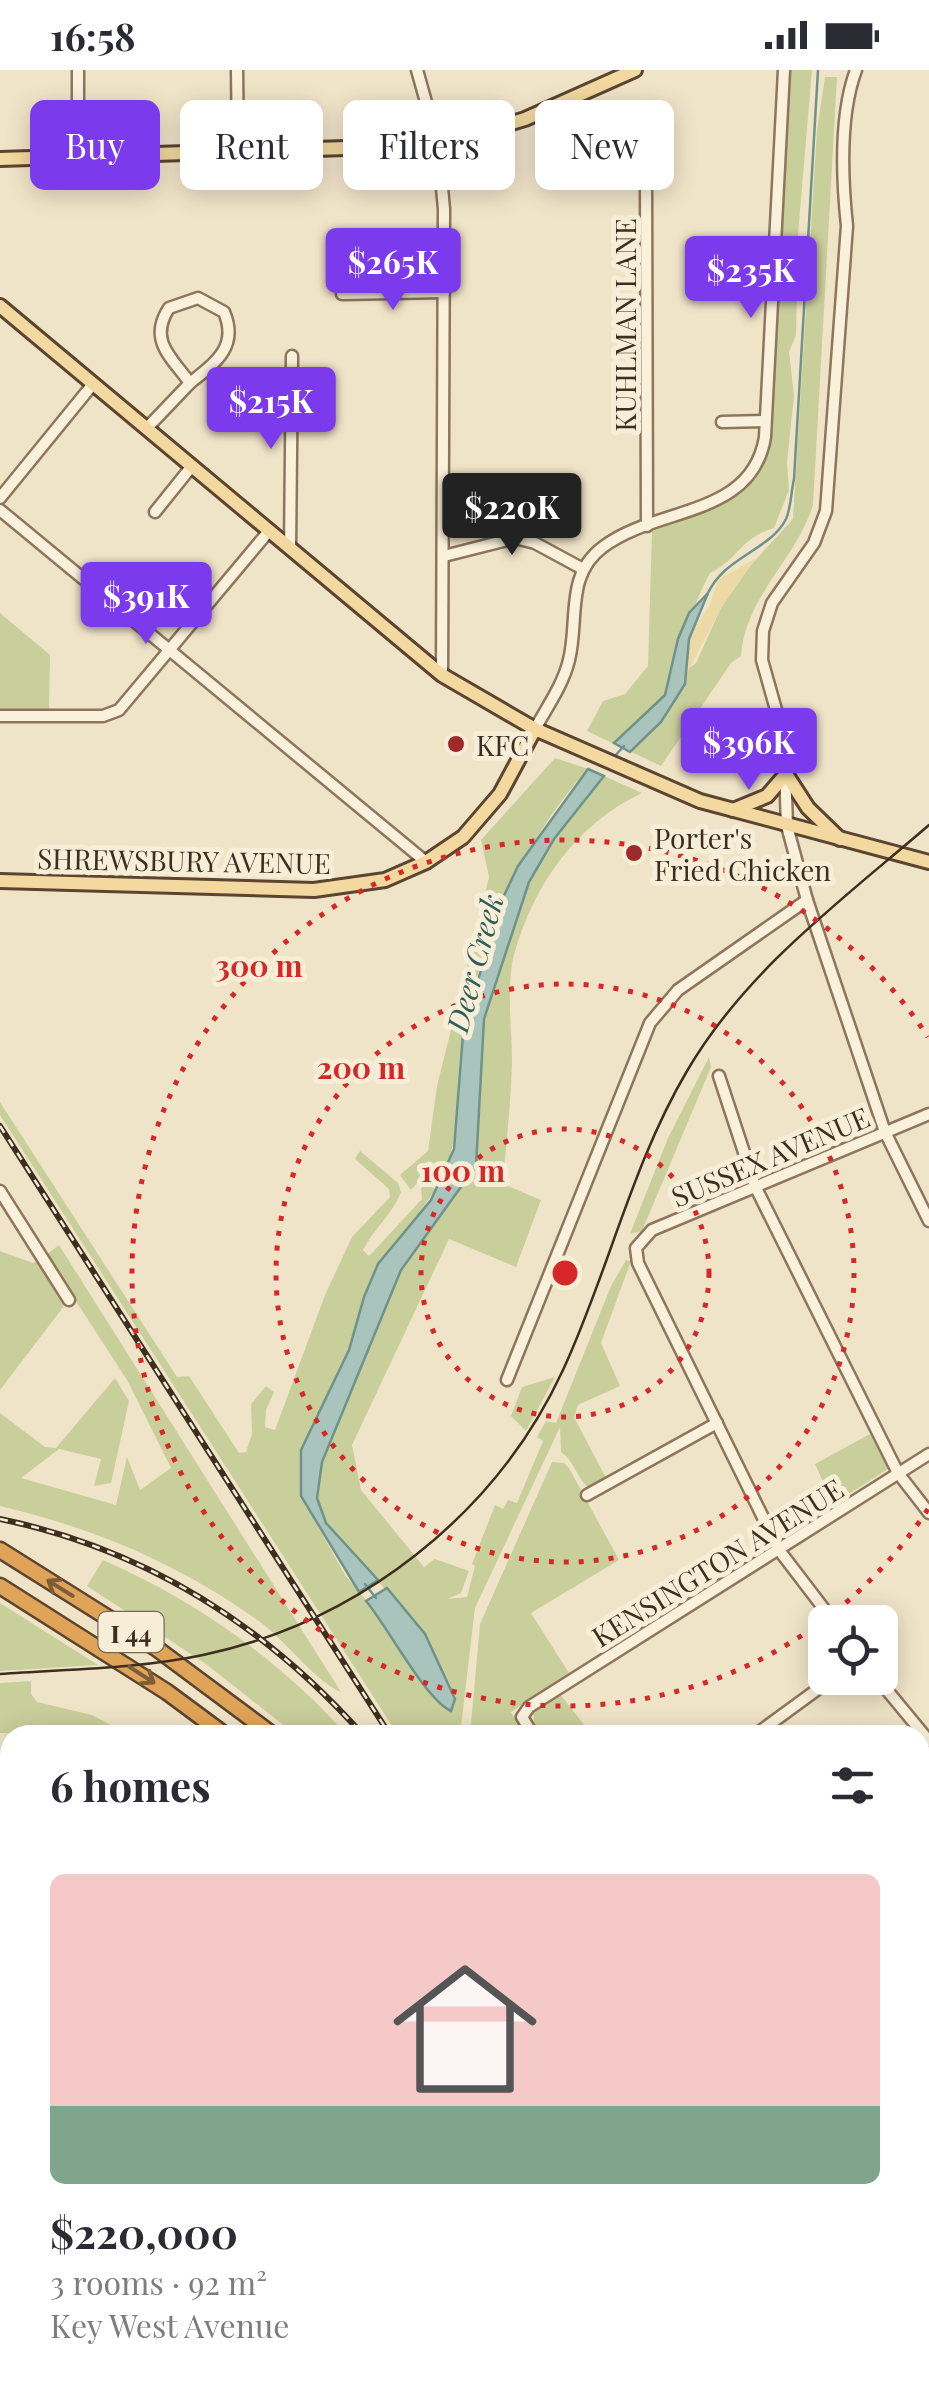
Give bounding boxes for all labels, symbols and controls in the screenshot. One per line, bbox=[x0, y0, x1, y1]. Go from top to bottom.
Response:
text: 16:58 bbox=[50, 10, 136, 61]
chip: Buy bbox=[30, 100, 160, 190]
chip: Rent bbox=[180, 100, 323, 190]
chip: Filters bbox=[343, 100, 515, 190]
chip: New bbox=[535, 100, 674, 190]
street label: KUHLMAN LANE bbox=[606, 218, 643, 432]
pin: $265K bbox=[323, 228, 463, 313]
pin: $235K bbox=[681, 236, 821, 321]
text: $265K bbox=[348, 239, 438, 282]
text: $235K bbox=[707, 247, 795, 290]
pin: $215K bbox=[201, 367, 341, 452]
text: $215K bbox=[229, 378, 313, 421]
pin: $220K bbox=[442, 473, 582, 558]
text: $220K bbox=[464, 484, 560, 527]
pin: $391K bbox=[76, 562, 216, 647]
text: $391K bbox=[103, 573, 189, 616]
pin: $396K bbox=[679, 708, 819, 793]
text: $396K bbox=[703, 719, 795, 762]
place label: KFC bbox=[476, 726, 529, 763]
marker: KFC bbox=[445, 733, 467, 755]
place label: Porter's Fried Chicken bbox=[654, 819, 831, 888]
street label: SHREWSBURY AVENUE bbox=[37, 839, 331, 881]
marker: Porter's Fried Chicken bbox=[623, 842, 645, 864]
water label: Deer Creek bbox=[436, 890, 512, 1037]
text: 300 m bbox=[215, 945, 303, 985]
text: 200 m bbox=[317, 1047, 405, 1087]
street label: SUSSEX AVENUE bbox=[665, 1098, 875, 1214]
text: 100 m bbox=[421, 1150, 505, 1190]
centre of rings bbox=[547, 1255, 583, 1291]
street label: KENSINGTON AVENUE bbox=[584, 1470, 850, 1654]
one-way arrow bbox=[47, 1578, 75, 1598]
map controls bbox=[808, 1605, 898, 1695]
button: locate bbox=[808, 1605, 898, 1695]
road number: I 44 bbox=[98, 1612, 164, 1652]
one-way arrow bbox=[127, 1665, 155, 1686]
text: 6 homes bbox=[50, 1757, 211, 1813]
icon: filters bbox=[825, 1758, 880, 1813]
icon: home bbox=[375, 1939, 555, 2119]
text: $220,000 bbox=[50, 2204, 238, 2260]
text: 3 rooms · 92 m² bbox=[50, 2260, 267, 2303]
text: Key West Avenue bbox=[50, 2303, 290, 2346]

